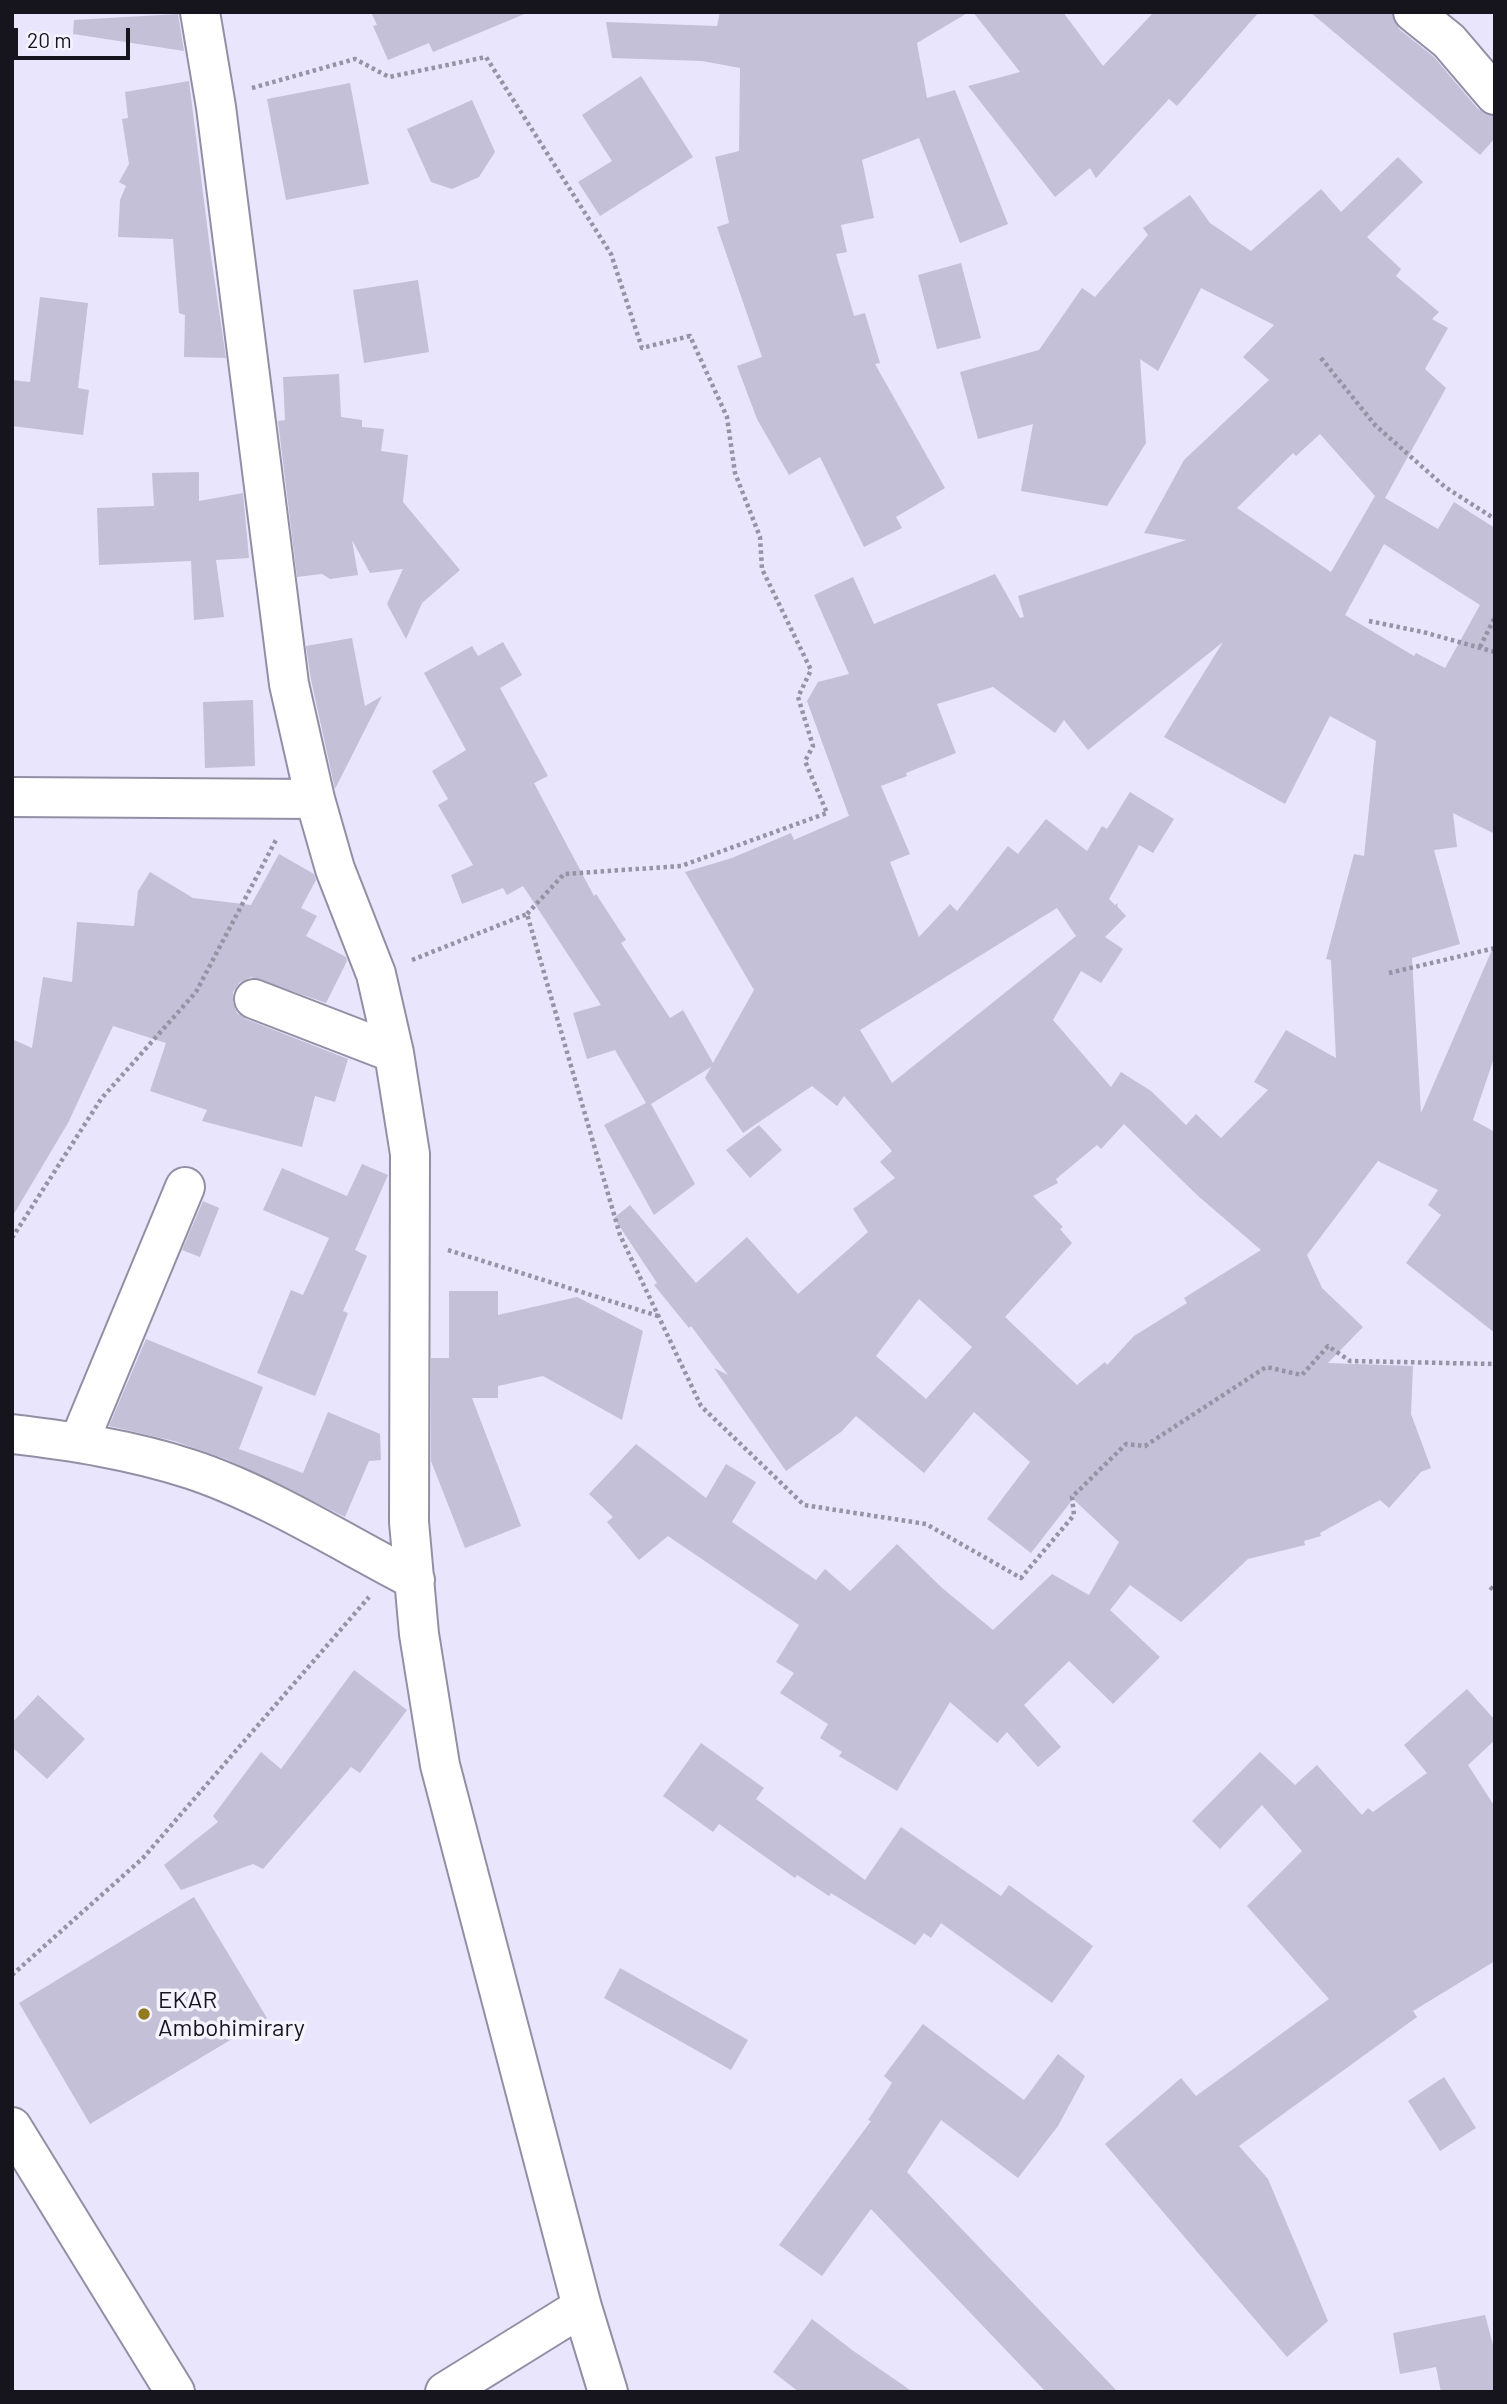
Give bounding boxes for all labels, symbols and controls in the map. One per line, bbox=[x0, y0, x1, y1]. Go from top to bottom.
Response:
scale bar bbox=[18, 14, 133, 58]
text: 20 m bbox=[27, 27, 72, 52]
place label: EKAR Ambohimirary bbox=[158, 1986, 305, 2042]
marker: EKAR Ambohimirary bbox=[136, 2006, 152, 2022]

